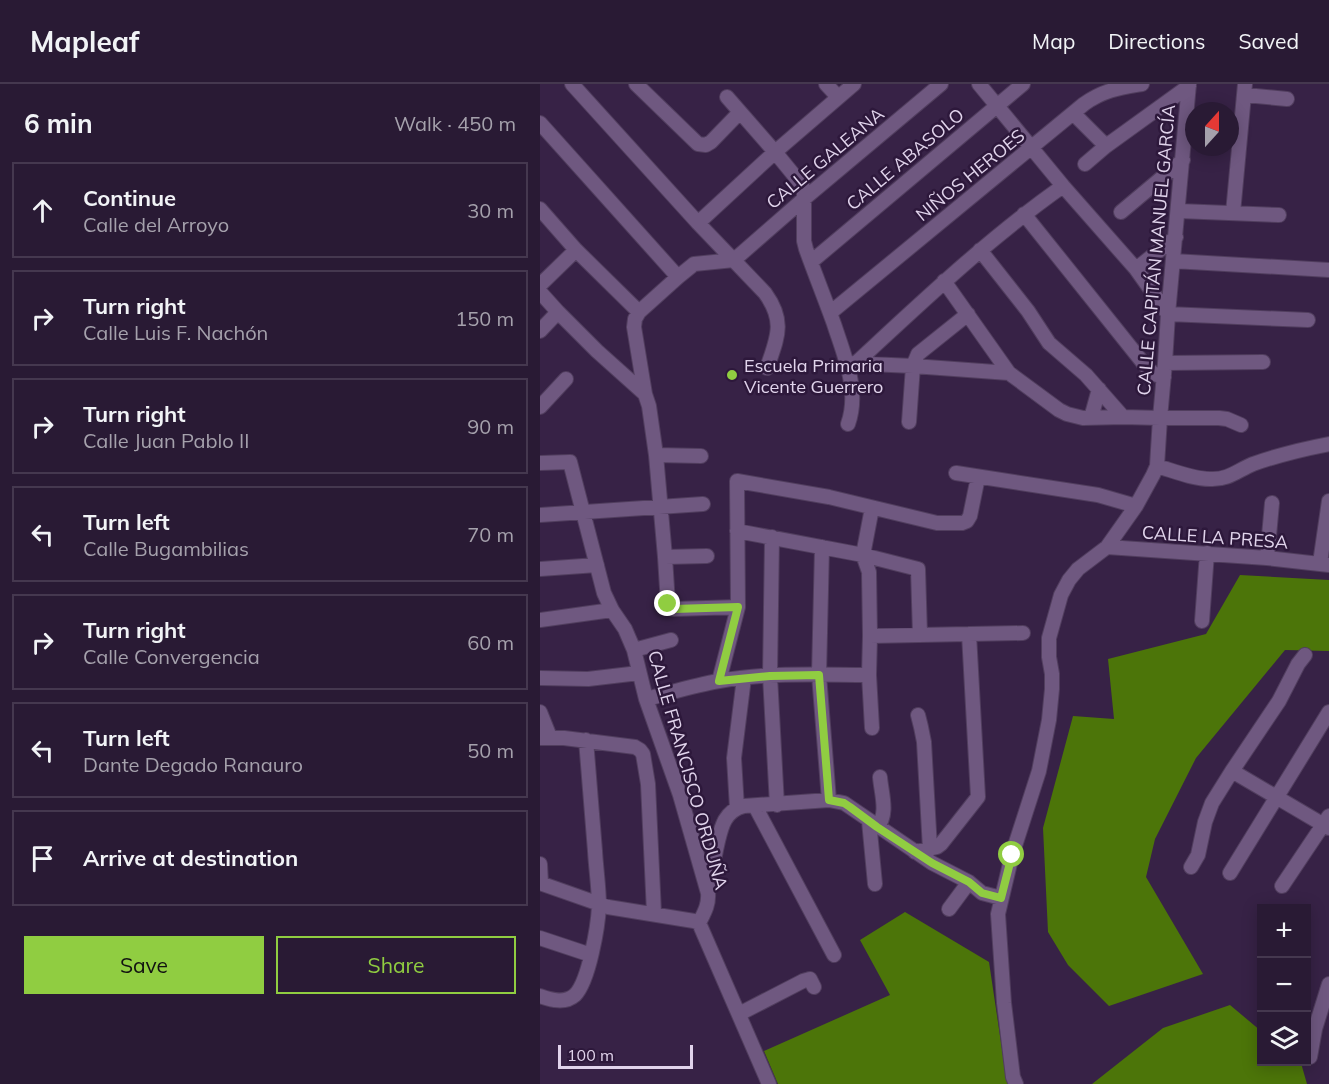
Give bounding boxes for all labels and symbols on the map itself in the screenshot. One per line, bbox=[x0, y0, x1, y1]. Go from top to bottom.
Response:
street label: CALLE GALEANA bbox=[761, 102, 889, 214]
north arrow bbox=[1185, 102, 1239, 156]
street label: CALLE ABASOLO bbox=[841, 103, 969, 215]
street label: CALLE CAPITÁN MANUEL GARCÍA bbox=[1132, 104, 1180, 396]
street label: NIÑOS HEROES bbox=[911, 124, 1029, 226]
place label: Escuela Primaria Vicente Guerrero bbox=[744, 354, 883, 398]
marker: Escuela Primaria Vicente Guerrero bbox=[725, 368, 739, 382]
street label: CALLE LA PRESA bbox=[1141, 520, 1289, 554]
route end bbox=[654, 590, 680, 616]
street label: CALLE FRANCISCO ORDUÑA bbox=[643, 648, 733, 892]
route start bbox=[998, 841, 1024, 867]
scale bar bbox=[558, 1042, 693, 1070]

